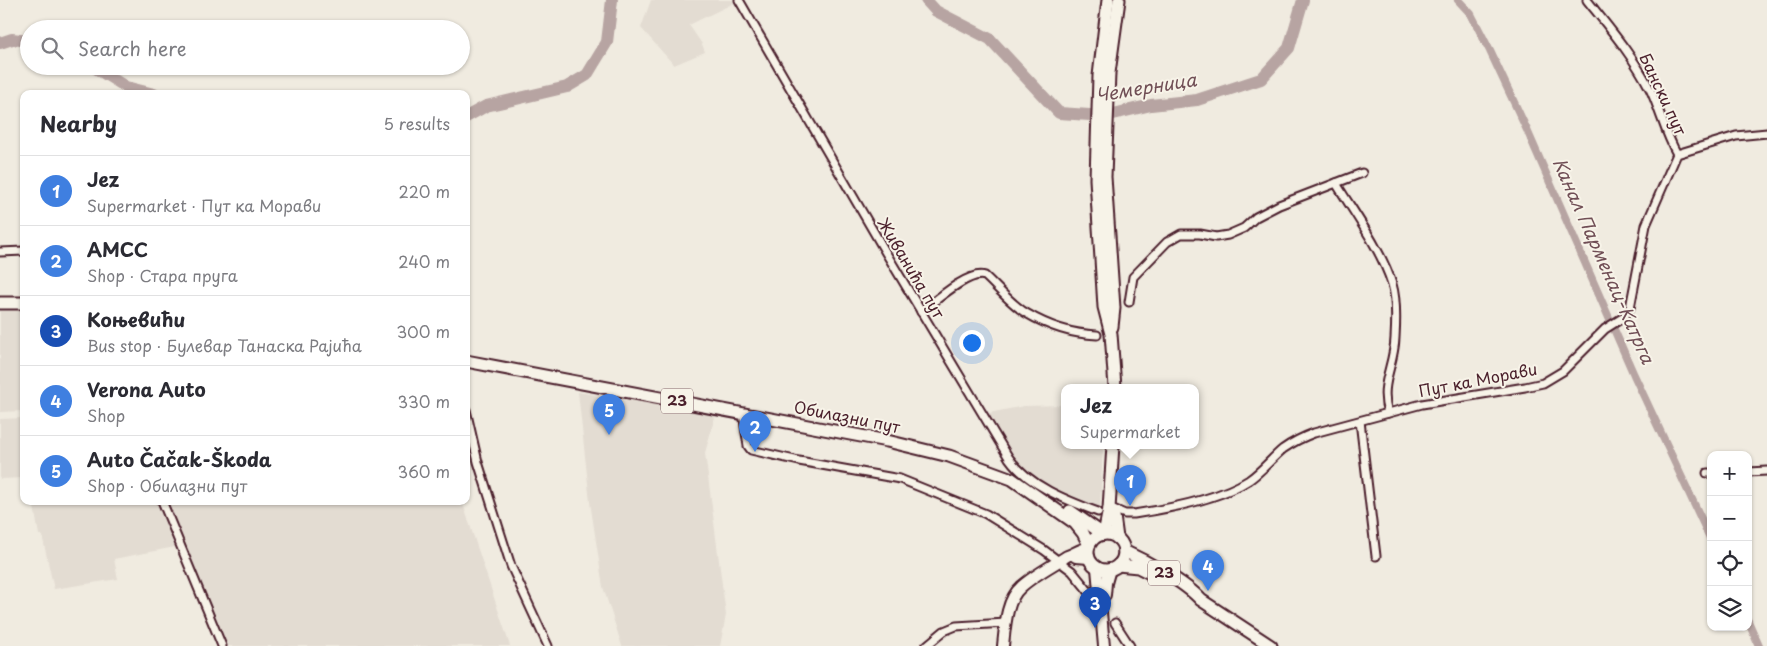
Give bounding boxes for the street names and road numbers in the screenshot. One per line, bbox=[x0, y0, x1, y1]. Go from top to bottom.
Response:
street label: Бански пут bbox=[1634, 48, 1694, 139]
street label: Живанића пут bbox=[872, 212, 952, 323]
street label: Пут ка Морави bbox=[1416, 356, 1539, 402]
road number: 23 bbox=[661, 388, 693, 414]
street label: Обилазни пут bbox=[792, 394, 903, 438]
road number: 23 bbox=[1148, 560, 1180, 586]

